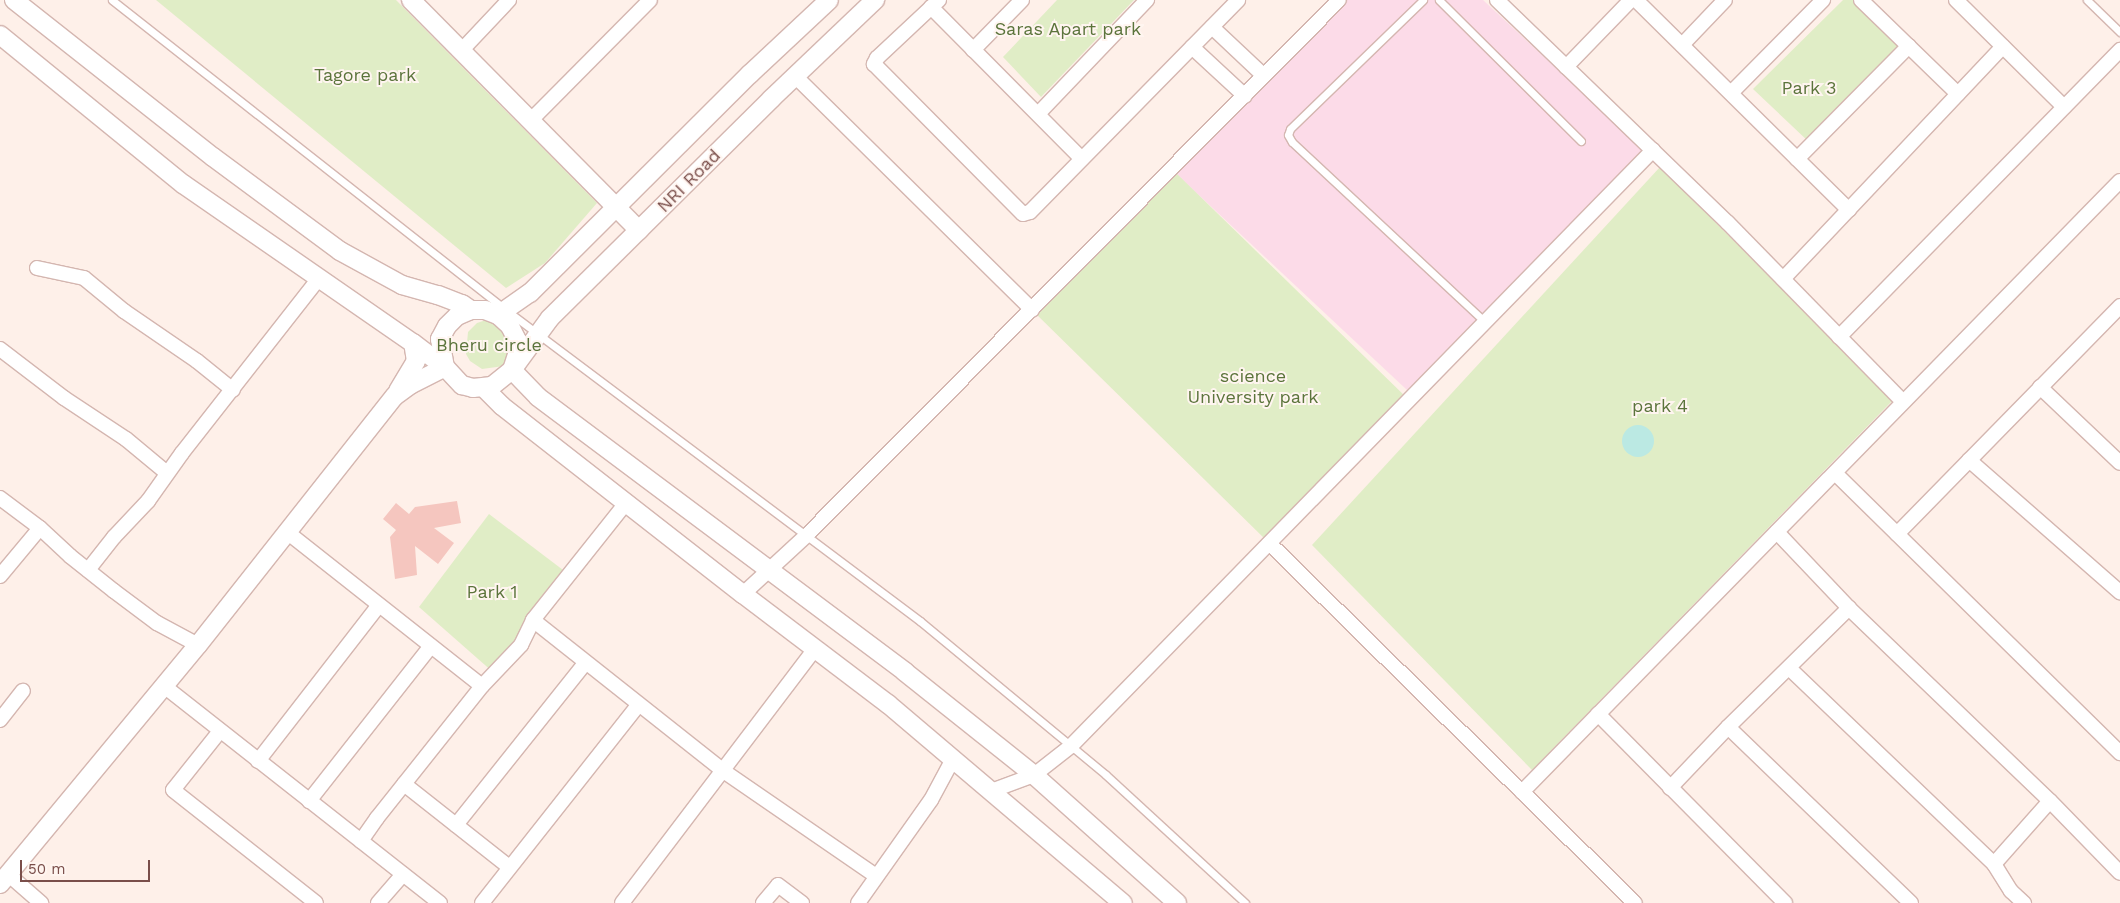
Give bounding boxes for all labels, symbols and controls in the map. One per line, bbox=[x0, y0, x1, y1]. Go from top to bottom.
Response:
park label: Saras Apart park bbox=[994, 18, 1142, 40]
park label: Tagore park bbox=[314, 64, 416, 86]
park label: Park 3 bbox=[1781, 77, 1837, 99]
street label: NRI Road bbox=[653, 145, 725, 217]
park label: Bheru circle bbox=[436, 334, 542, 356]
park label: science University park bbox=[1187, 366, 1319, 408]
park label: park 4 bbox=[1632, 395, 1688, 417]
park label: Park 1 bbox=[466, 581, 518, 603]
scale bar bbox=[22, 850, 152, 882]
text: 50 m bbox=[28, 860, 65, 878]

